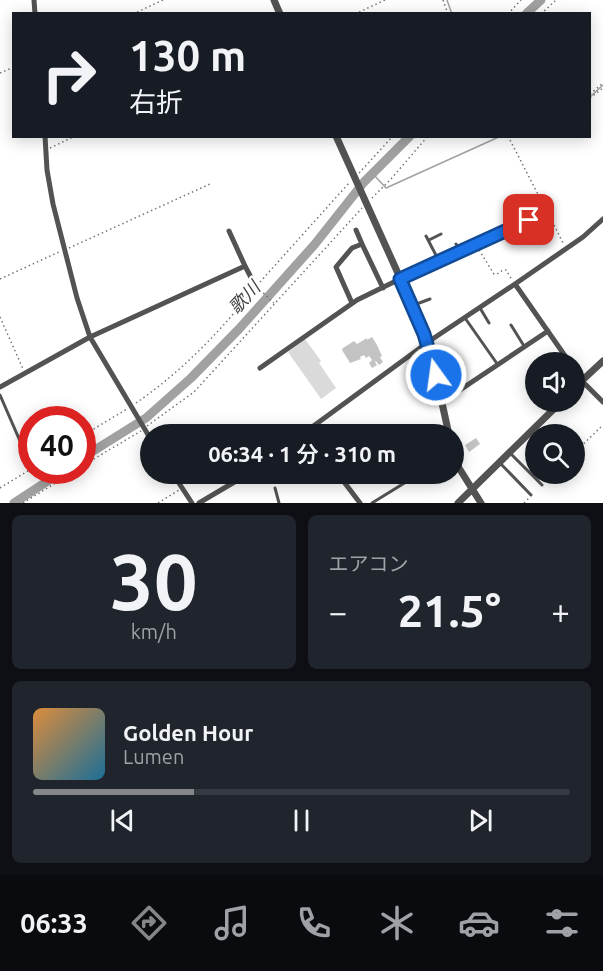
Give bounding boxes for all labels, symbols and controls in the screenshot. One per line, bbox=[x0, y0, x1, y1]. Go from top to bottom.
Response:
text: 130 m bbox=[129, 32, 246, 79]
icon: right bbox=[30, 36, 108, 114]
text: 右折 bbox=[129, 87, 183, 117]
pin bbox=[503, 194, 554, 245]
icon: arrive bbox=[512, 203, 545, 236]
water label: 歌川 bbox=[224, 276, 265, 317]
position arrow bbox=[404, 343, 468, 407]
map controls bbox=[525, 352, 585, 484]
button: sound bbox=[525, 352, 585, 412]
speed limit sign: 40 bbox=[18, 406, 96, 484]
button: search bbox=[525, 424, 585, 484]
text: 06:34 · 1 分 · 310 m bbox=[208, 441, 396, 466]
text: 30 bbox=[110, 537, 198, 625]
text: エアコン bbox=[329, 552, 409, 575]
text: 21.5° bbox=[398, 585, 501, 636]
text: − bbox=[329, 593, 347, 630]
text: + bbox=[551, 593, 570, 630]
text: km/h bbox=[131, 620, 177, 643]
text: Golden Hour bbox=[123, 720, 253, 745]
text: Lumen bbox=[123, 745, 184, 768]
icon: previous bbox=[106, 804, 139, 837]
icon: pause bbox=[285, 804, 318, 837]
icon: next bbox=[464, 804, 497, 837]
icon: directions bbox=[128, 902, 170, 944]
icon: music bbox=[211, 902, 253, 944]
icon: phone bbox=[293, 902, 335, 944]
icon: climate bbox=[376, 902, 418, 944]
icon: car bbox=[458, 902, 500, 944]
icon: filters bbox=[541, 902, 583, 944]
text: 06:33 bbox=[20, 908, 88, 938]

